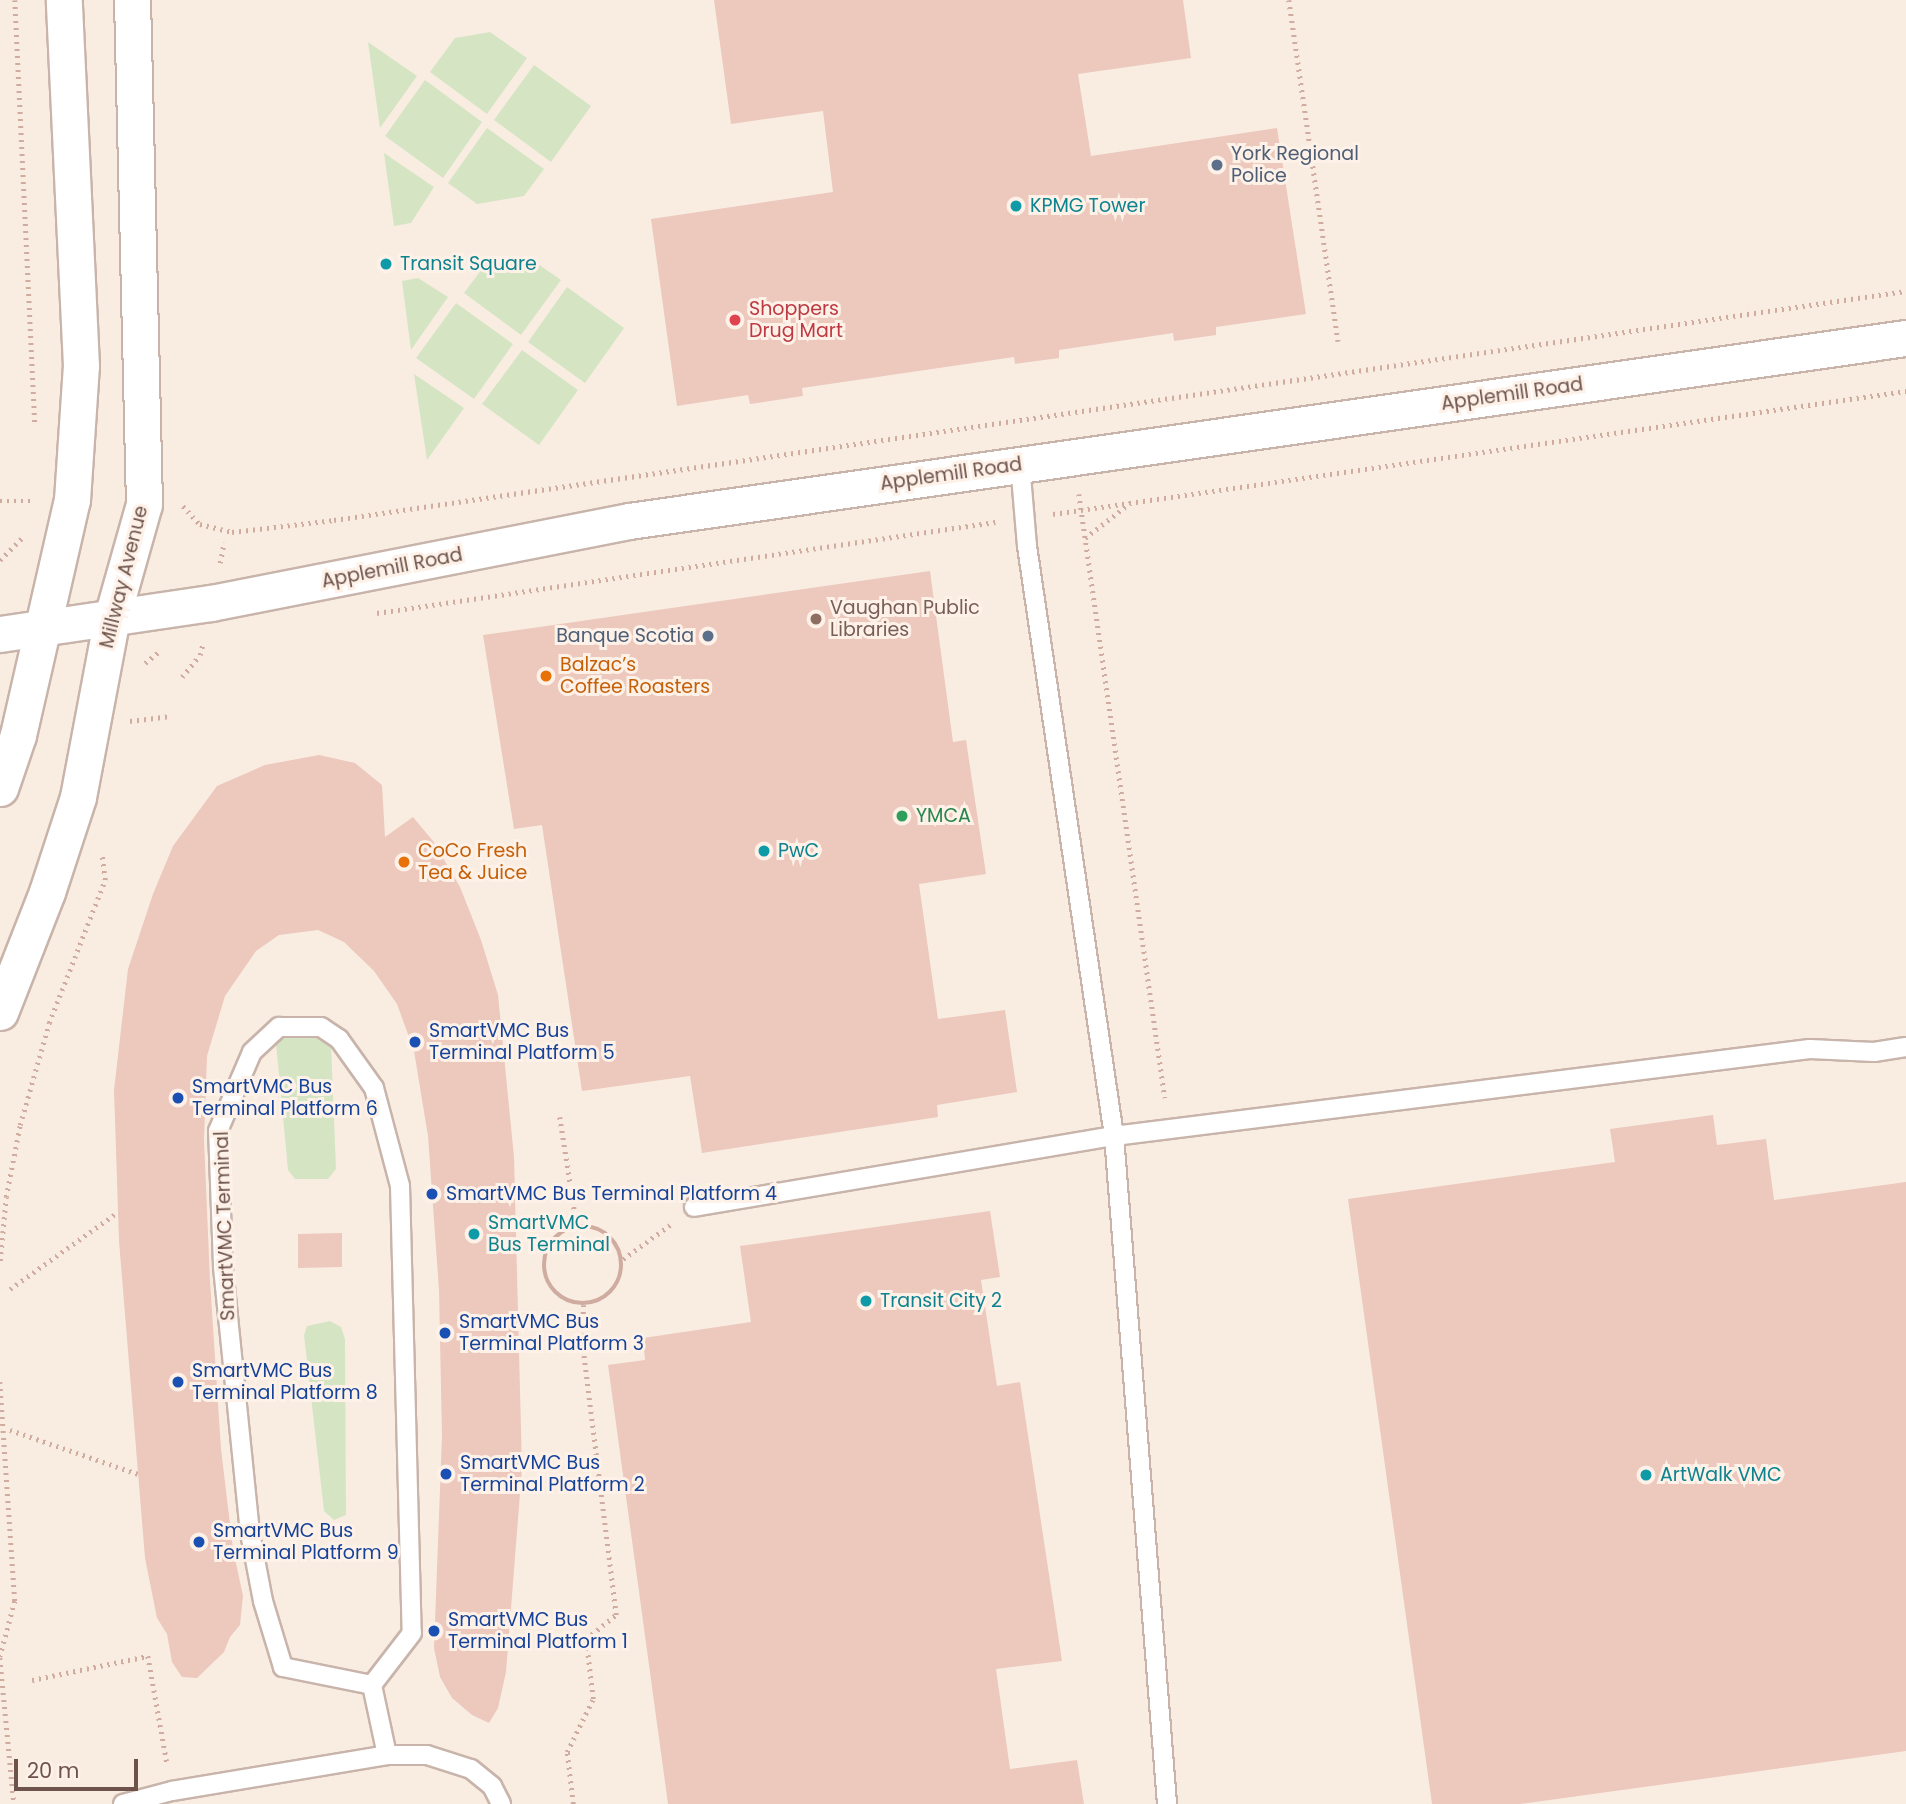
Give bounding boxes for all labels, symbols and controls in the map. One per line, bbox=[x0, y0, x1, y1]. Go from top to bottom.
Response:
place label: York Regional Police bbox=[1231, 143, 1359, 187]
marker: York Regional Police bbox=[1209, 157, 1225, 173]
place label: KPMG Tower bbox=[1030, 195, 1145, 217]
marker: KPMG Tower bbox=[1008, 198, 1024, 214]
place label: Transit Square bbox=[400, 253, 537, 275]
marker: Transit Square bbox=[378, 256, 394, 272]
place label: Shoppers Drug Mart bbox=[749, 298, 843, 342]
marker: Shoppers Drug Mart bbox=[727, 312, 743, 328]
street label: Applemill Road bbox=[1440, 373, 1584, 415]
street label: Applemill Road bbox=[879, 453, 1023, 495]
street label: Millway Avenue bbox=[95, 503, 153, 651]
street label: Applemill Road bbox=[320, 543, 464, 593]
place label: Vaughan Public Libraries bbox=[830, 597, 980, 641]
marker: Vaughan Public Libraries bbox=[808, 611, 824, 627]
place label: Banque Scotia bbox=[556, 625, 694, 647]
marker: Banque Scotia bbox=[700, 628, 716, 644]
place label: Balzac’s Coffee Roasters bbox=[560, 654, 710, 698]
marker: Balzac’s Coffee Roasters bbox=[538, 668, 554, 684]
place label: YMCA bbox=[916, 805, 971, 827]
marker: YMCA bbox=[894, 808, 910, 824]
place label: CoCo Fresh Tea & Juice bbox=[418, 840, 527, 884]
place label: PwC bbox=[778, 840, 819, 862]
marker: PwC bbox=[756, 843, 772, 859]
marker: CoCo Fresh Tea & Juice bbox=[396, 854, 412, 870]
place label: SmartVMC Bus Terminal Platform 5 bbox=[429, 1020, 615, 1064]
marker: SmartVMC Bus Terminal Platform 5 bbox=[407, 1034, 423, 1050]
place label: SmartVMC Bus Terminal Platform 6 bbox=[192, 1076, 378, 1120]
marker: SmartVMC Bus Terminal Platform 6 bbox=[170, 1090, 186, 1106]
street label: SmartVMC Terminal bbox=[210, 1131, 240, 1321]
place label: SmartVMC Bus Terminal Platform 4 bbox=[446, 1183, 777, 1205]
marker: SmartVMC Bus Terminal Platform 4 bbox=[424, 1186, 440, 1202]
place label: SmartVMC Bus Terminal bbox=[488, 1212, 610, 1256]
marker: SmartVMC Bus Terminal bbox=[466, 1226, 482, 1242]
place label: Transit City 2 bbox=[880, 1290, 1002, 1312]
marker: Transit City 2 bbox=[858, 1293, 874, 1309]
place label: SmartVMC Bus Terminal Platform 3 bbox=[459, 1311, 644, 1355]
marker: SmartVMC Bus Terminal Platform 3 bbox=[437, 1325, 453, 1341]
place label: SmartVMC Bus Terminal Platform 8 bbox=[192, 1360, 378, 1404]
marker: SmartVMC Bus Terminal Platform 8 bbox=[170, 1374, 186, 1390]
place label: SmartVMC Bus Terminal Platform 2 bbox=[460, 1452, 645, 1496]
place label: ArtWalk VMC bbox=[1660, 1464, 1782, 1486]
marker: SmartVMC Bus Terminal Platform 2 bbox=[438, 1466, 454, 1482]
marker: ArtWalk VMC bbox=[1638, 1467, 1654, 1483]
place label: SmartVMC Bus Terminal Platform 9 bbox=[213, 1520, 399, 1564]
marker: SmartVMC Bus Terminal Platform 9 bbox=[191, 1534, 207, 1550]
place label: SmartVMC Bus Terminal Platform 1 bbox=[448, 1609, 628, 1653]
marker: SmartVMC Bus Terminal Platform 1 bbox=[426, 1623, 442, 1639]
scale bar bbox=[18, 1744, 142, 1788]
text: 20 m bbox=[27, 1756, 80, 1785]

